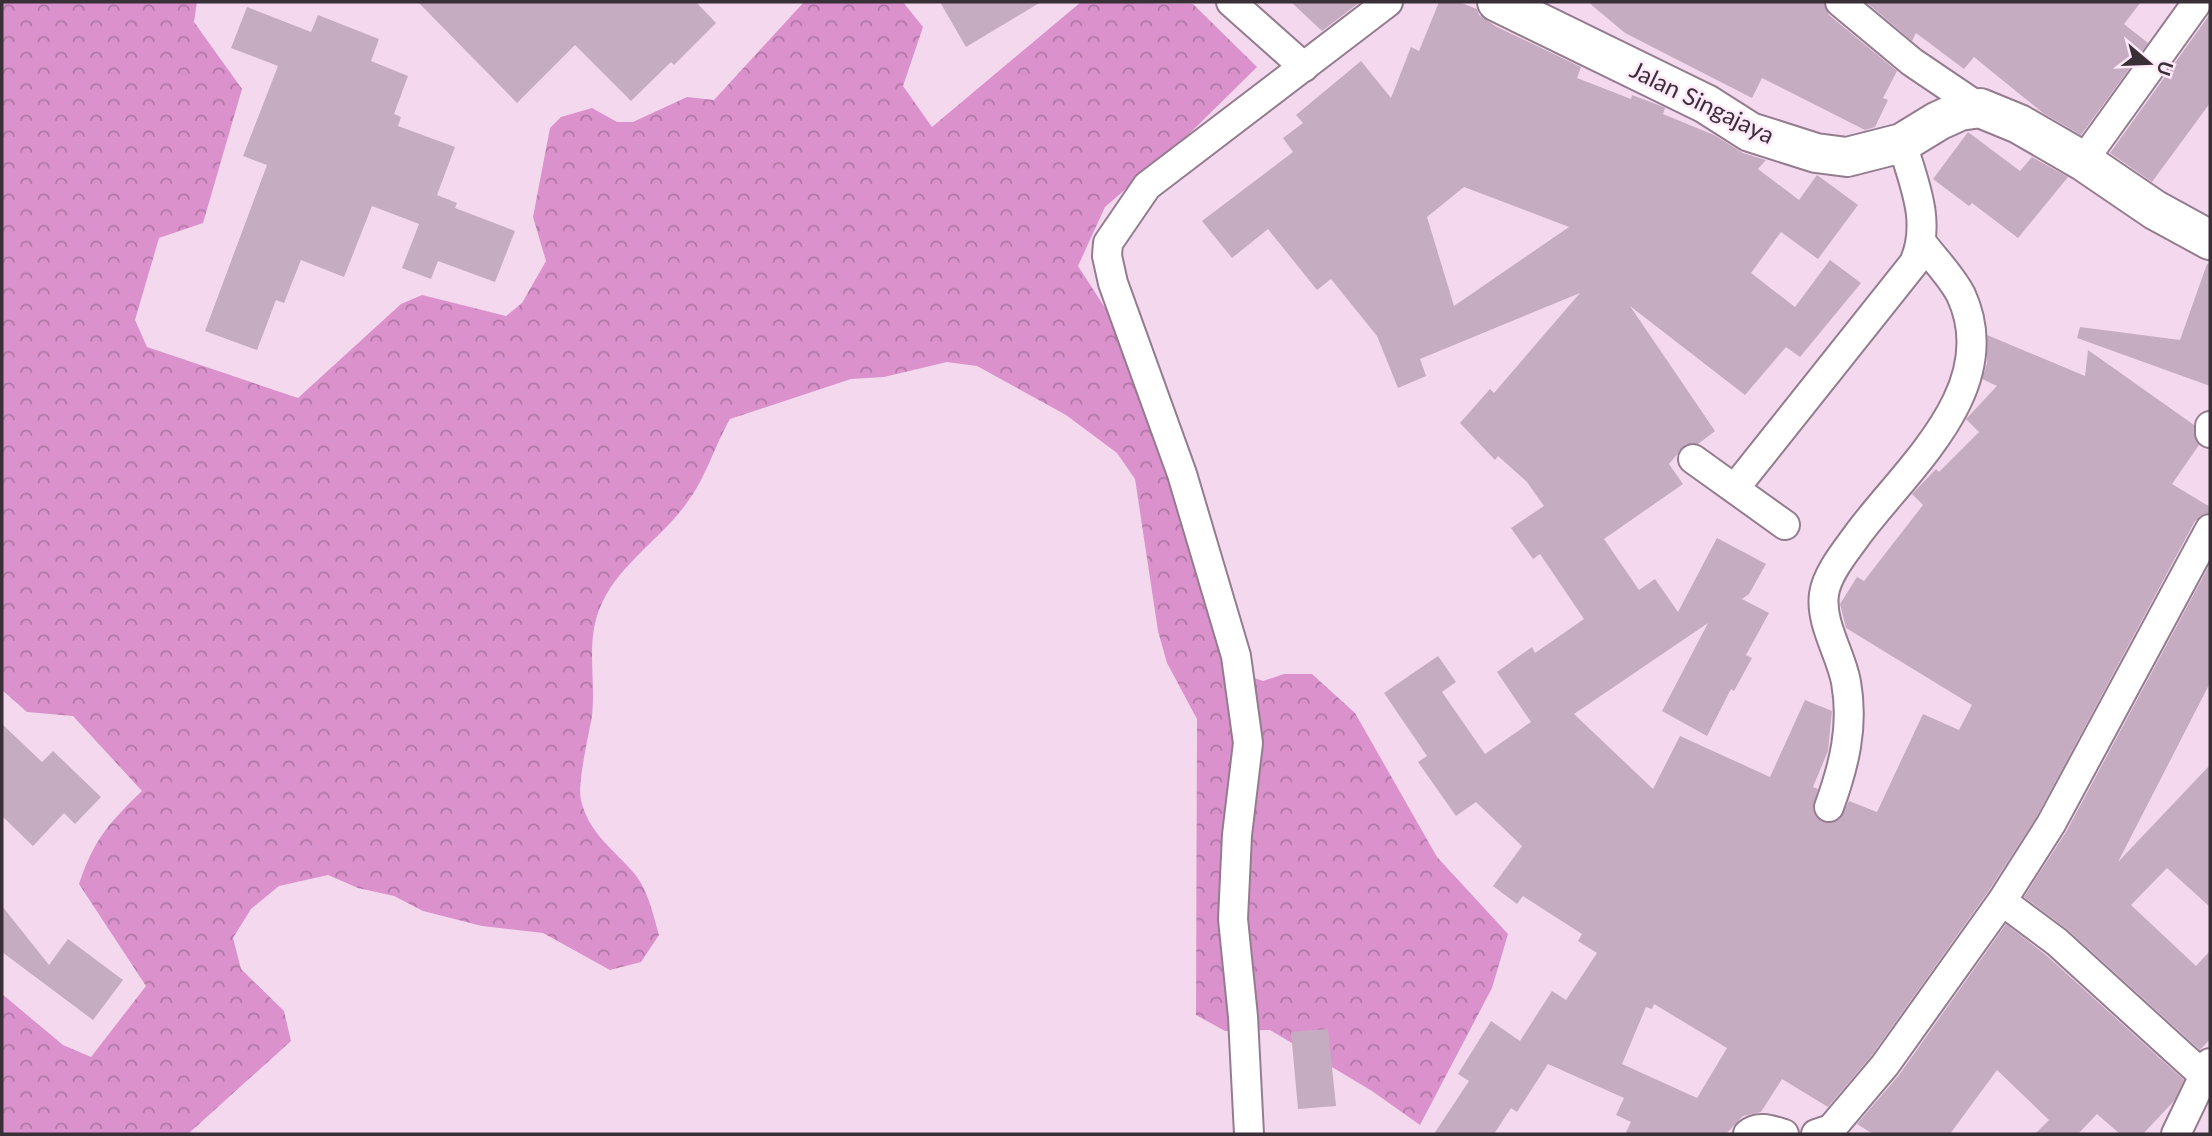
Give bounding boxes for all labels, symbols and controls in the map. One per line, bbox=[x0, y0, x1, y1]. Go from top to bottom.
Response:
north arrow bbox=[2114, 28, 2184, 98]
street label: Jalan Singajaya bbox=[1626, 54, 1779, 149]
text: U bbox=[2152, 58, 2179, 79]

